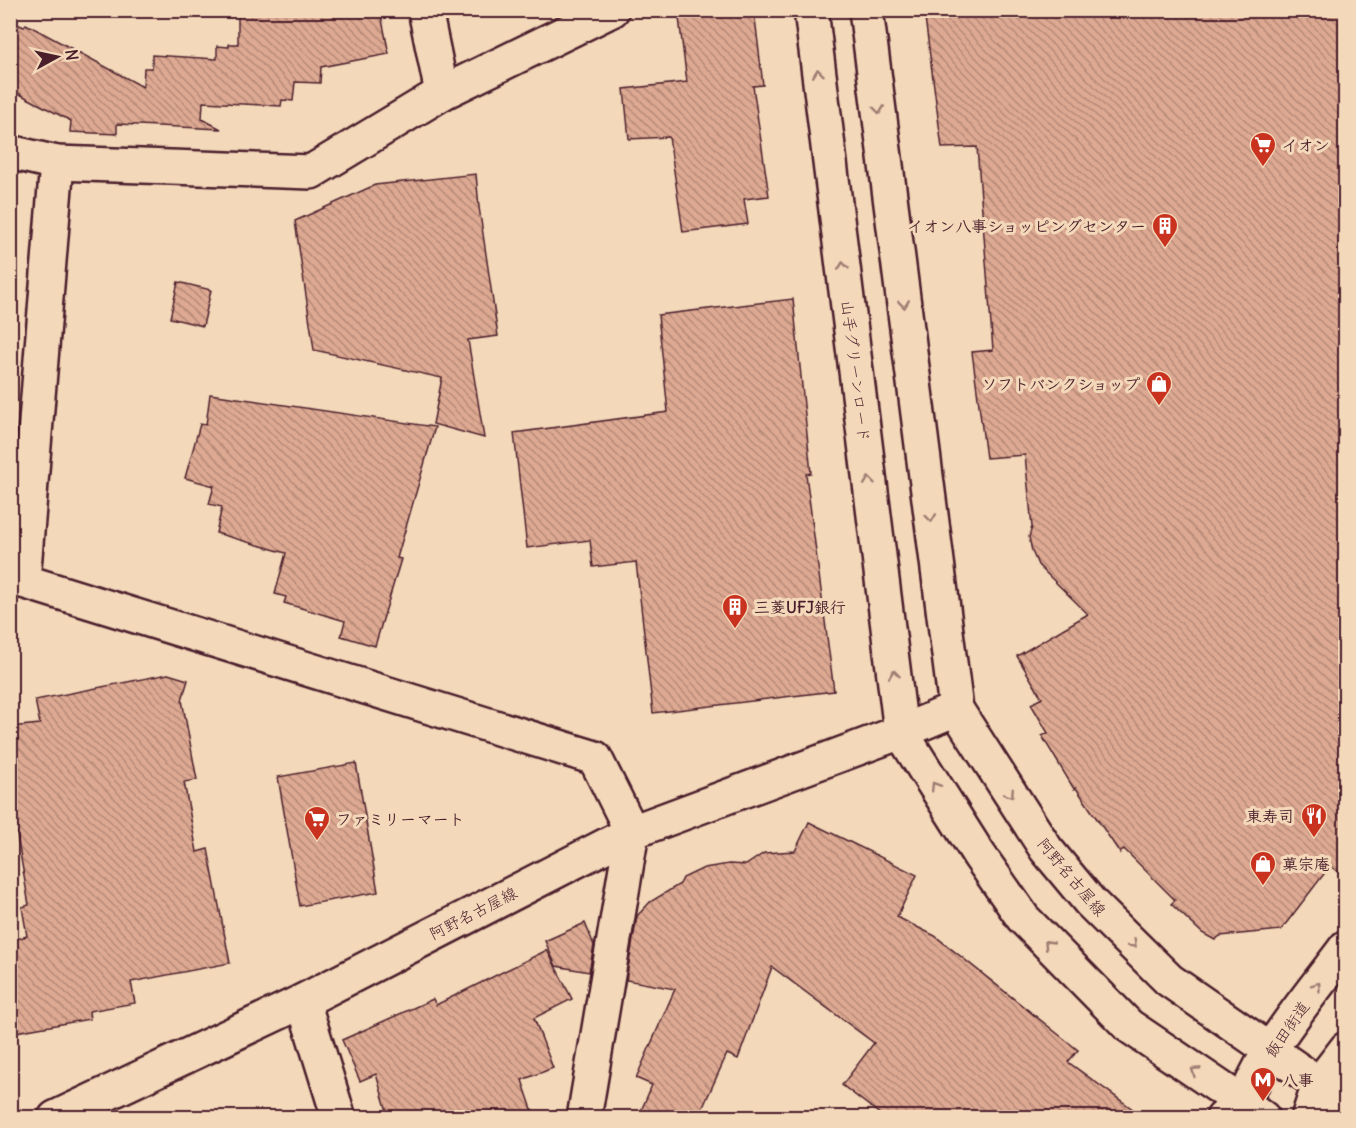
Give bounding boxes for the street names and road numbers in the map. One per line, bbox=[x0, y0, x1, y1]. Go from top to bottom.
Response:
street label: 山手グリーンロード bbox=[837, 299, 875, 443]
street label: 阿野名古屋線 bbox=[1033, 834, 1111, 920]
street label: 阿野名古屋線 bbox=[426, 882, 520, 944]
street label: 飯田街道 bbox=[1260, 997, 1314, 1061]

